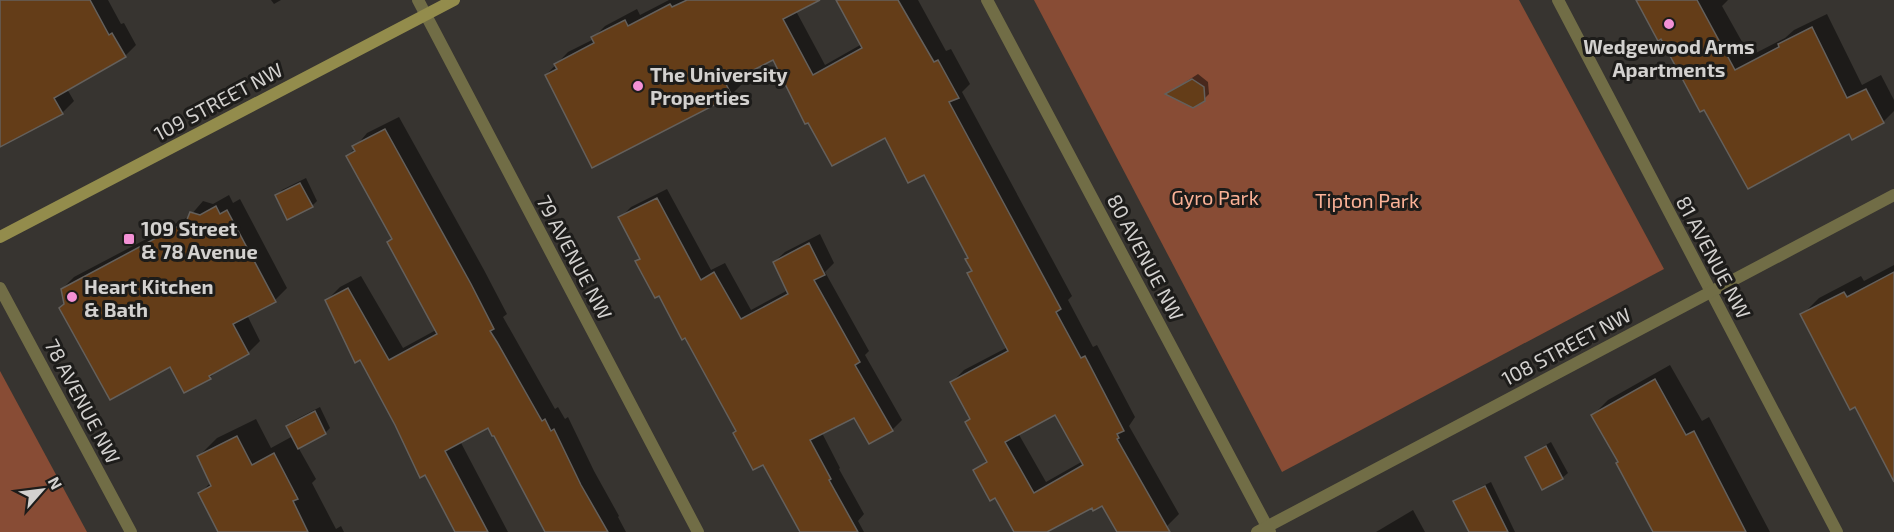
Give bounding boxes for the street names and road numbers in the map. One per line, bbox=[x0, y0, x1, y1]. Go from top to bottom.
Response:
street label: 109 STREET NW bbox=[150, 57, 286, 145]
street label: 80 AVENUE NW bbox=[1103, 190, 1189, 324]
street label: 79 AVENUE NW bbox=[532, 191, 618, 323]
street label: 81 AVENUE NW bbox=[1672, 192, 1756, 322]
street label: 108 STREET NW bbox=[1497, 302, 1635, 390]
street label: 78 AVENUE NW bbox=[40, 335, 126, 467]

